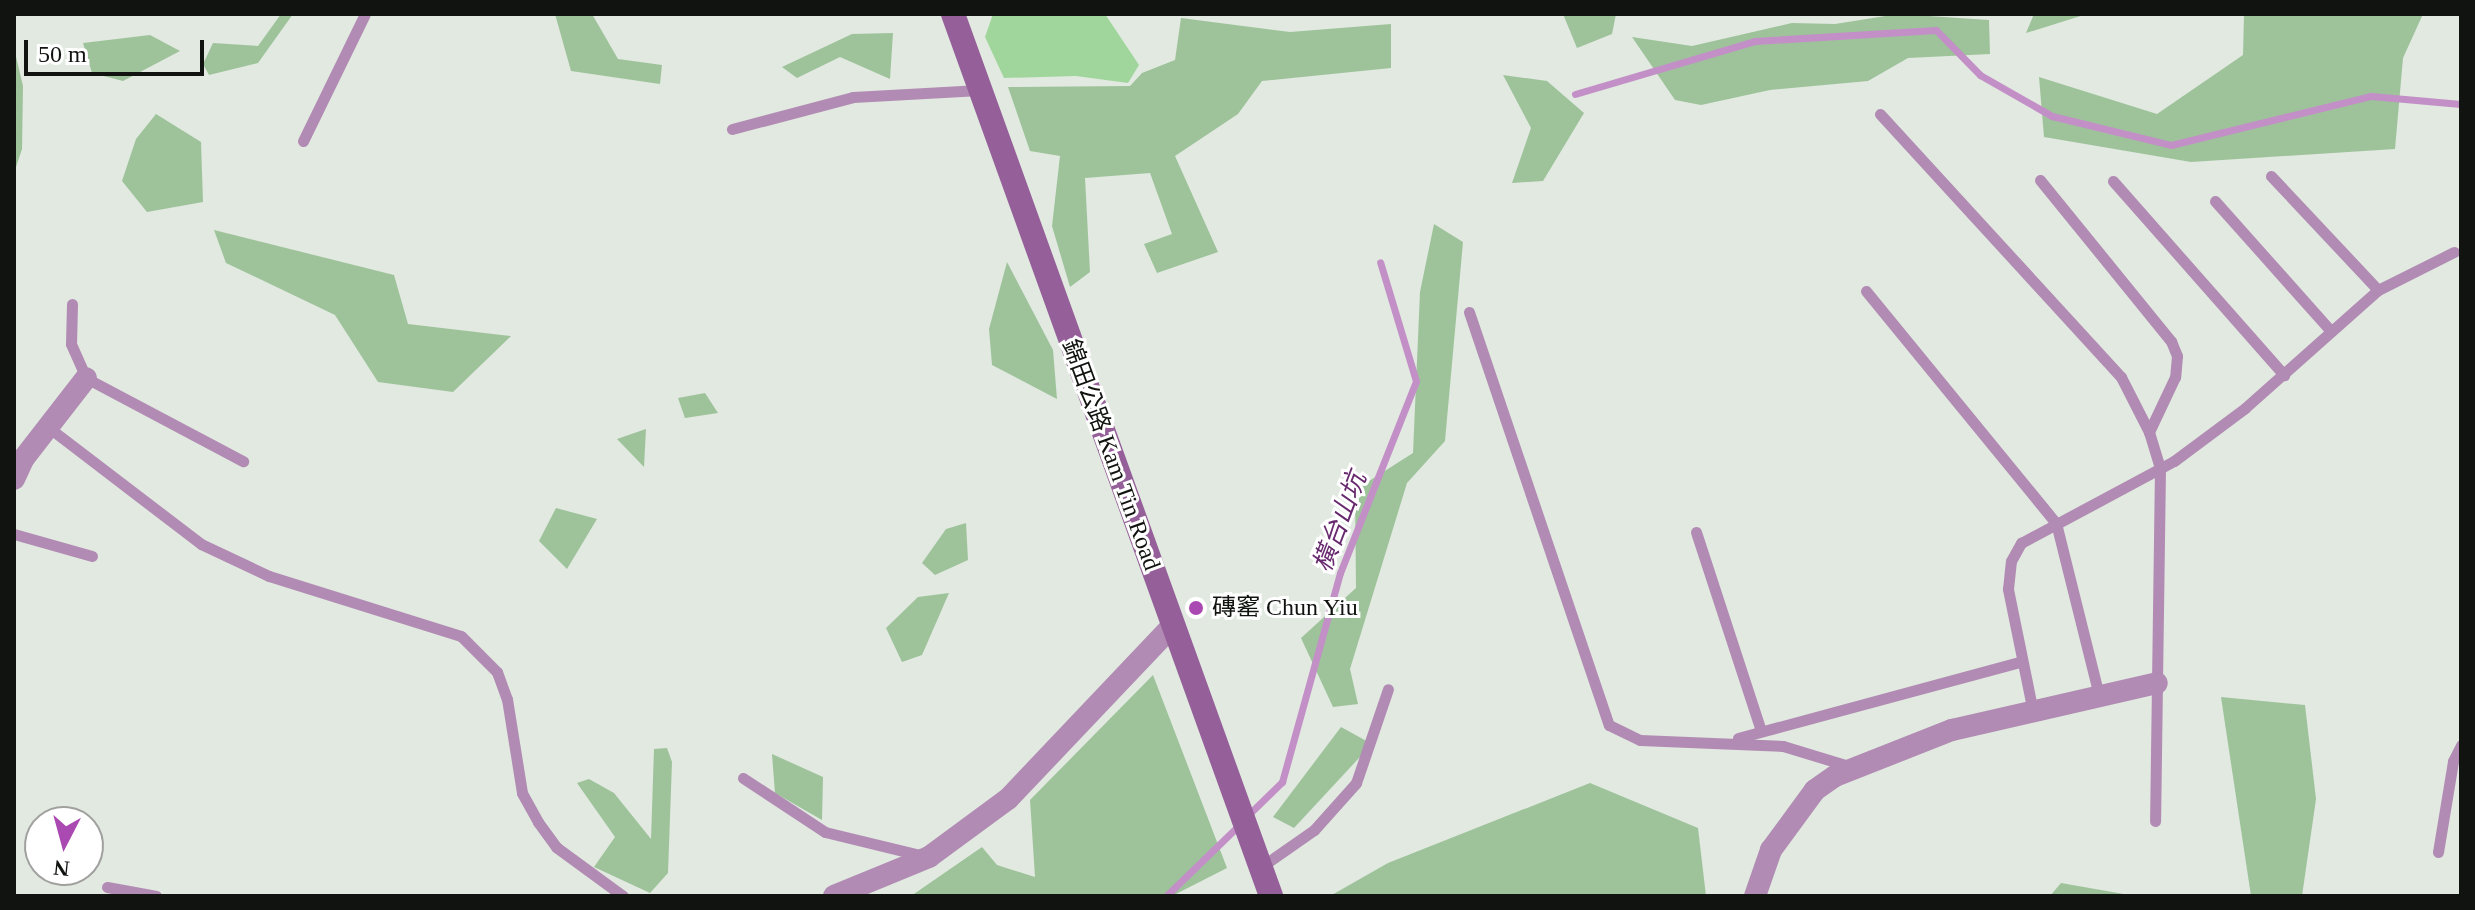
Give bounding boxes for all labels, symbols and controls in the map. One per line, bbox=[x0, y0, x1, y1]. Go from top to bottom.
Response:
scale bar bbox=[28, 24, 208, 74]
text: 50 m bbox=[38, 41, 87, 67]
street label: 錦田公路 Kam Tin Road bbox=[1056, 336, 1166, 574]
water label: 橫台山坑 bbox=[1307, 468, 1373, 576]
place label: 磚窰 Chun Yiu bbox=[1212, 594, 1359, 622]
marker: 磚窰 Chun Yiu bbox=[1187, 599, 1205, 617]
north arrow bbox=[24, 806, 104, 886]
text: N bbox=[52, 855, 71, 882]

